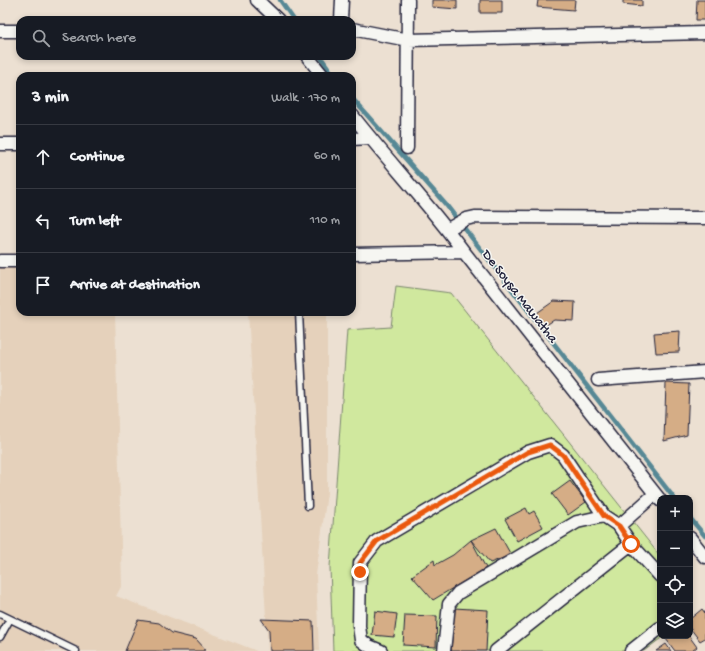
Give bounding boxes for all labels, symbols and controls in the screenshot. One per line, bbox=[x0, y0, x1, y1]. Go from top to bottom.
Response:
search box bbox=[16, 16, 356, 60]
icon: search bbox=[30, 27, 52, 49]
text: Search here bbox=[62, 29, 136, 47]
text: 3 min bbox=[32, 88, 69, 108]
text: Walk · 170 m bbox=[271, 91, 340, 106]
icon: ahead bbox=[32, 146, 54, 168]
text: Continue bbox=[70, 148, 124, 166]
text: 60 m bbox=[314, 149, 340, 164]
icon: left bbox=[32, 210, 54, 232]
text: Turn left bbox=[70, 212, 121, 230]
text: 110 m bbox=[310, 213, 340, 228]
street label: De Soysa Mawatha bbox=[477, 246, 561, 348]
icon: arrive bbox=[32, 274, 54, 296]
text: Arrive at destination bbox=[70, 276, 200, 294]
map controls bbox=[657, 495, 693, 639]
button: + bbox=[657, 495, 693, 531]
button: − bbox=[657, 531, 693, 567]
route start bbox=[622, 535, 640, 553]
route end bbox=[351, 563, 369, 581]
button: locate bbox=[657, 567, 693, 603]
button: layers bbox=[657, 603, 693, 639]

